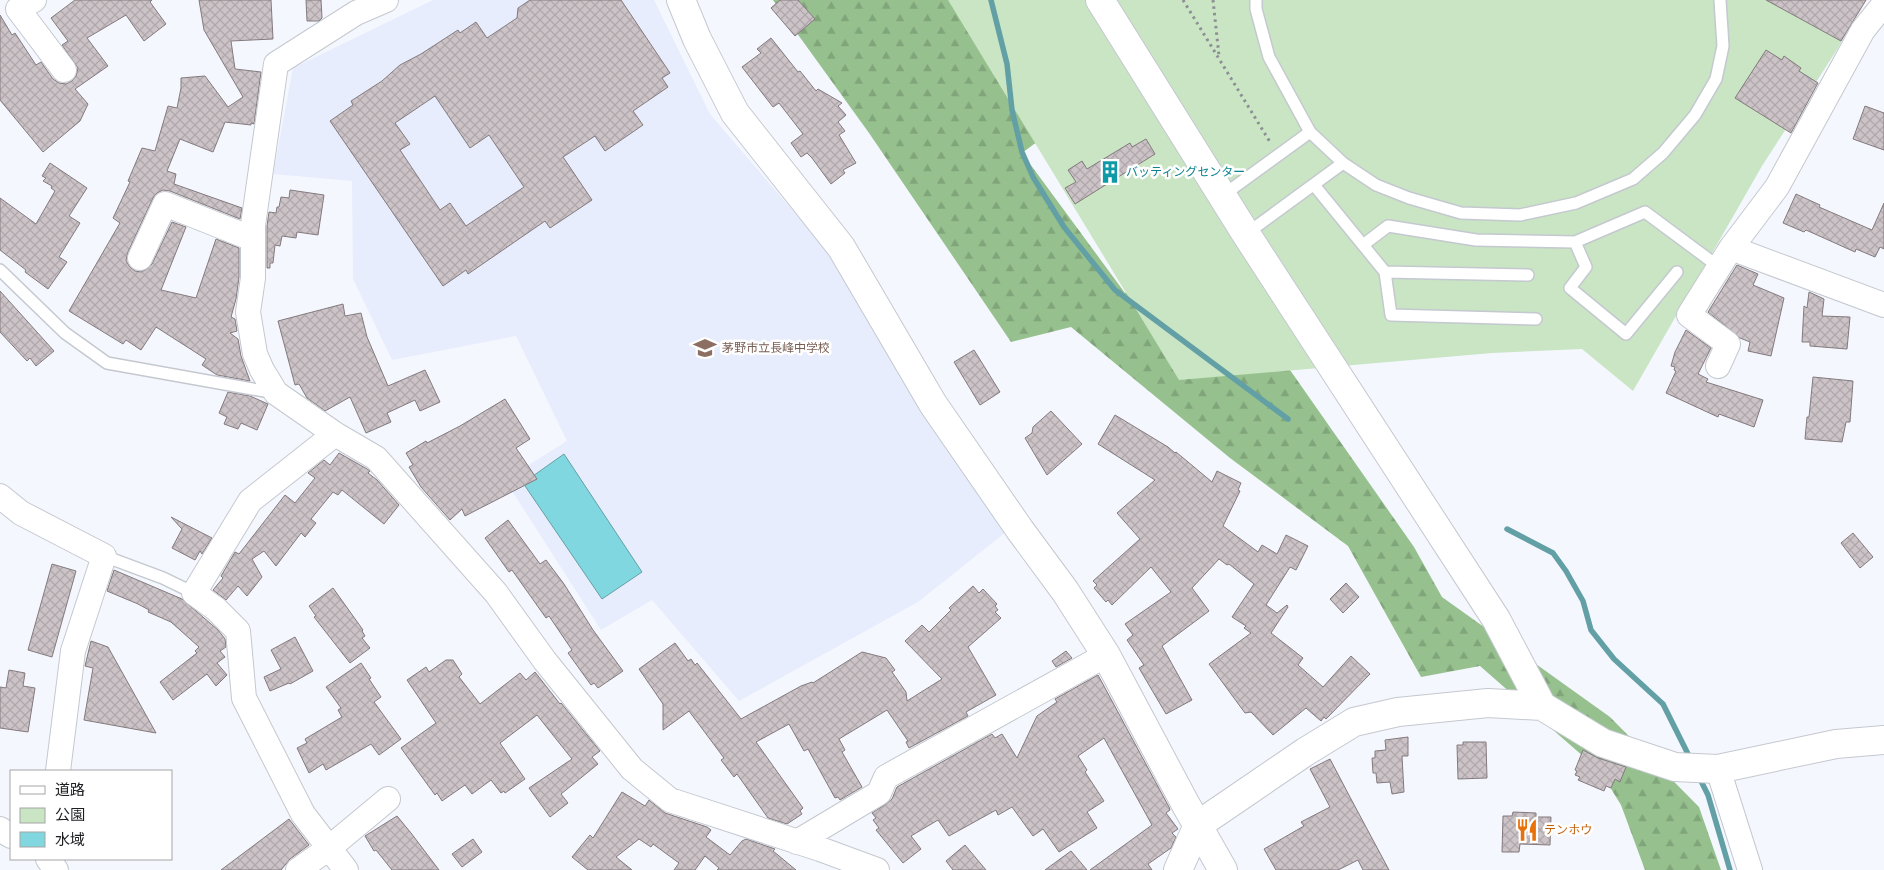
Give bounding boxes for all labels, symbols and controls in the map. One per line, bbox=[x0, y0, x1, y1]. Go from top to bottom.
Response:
building icon: バッティングセンター bbox=[1097, 159, 1123, 185]
place label: バッティングセンター bbox=[1126, 164, 1245, 179]
school or university icon: 茅野市立長峰中学校 bbox=[692, 335, 718, 361]
place label: 茅野市立長峰中学校 bbox=[722, 340, 830, 355]
legend bbox=[10, 770, 172, 860]
text: 道路 bbox=[55, 780, 85, 799]
text: 公園 bbox=[55, 805, 85, 824]
restaurant icon: テンホウ bbox=[1514, 817, 1540, 843]
place label: テンホウ bbox=[1544, 822, 1592, 837]
text: 水域 bbox=[55, 830, 85, 849]

